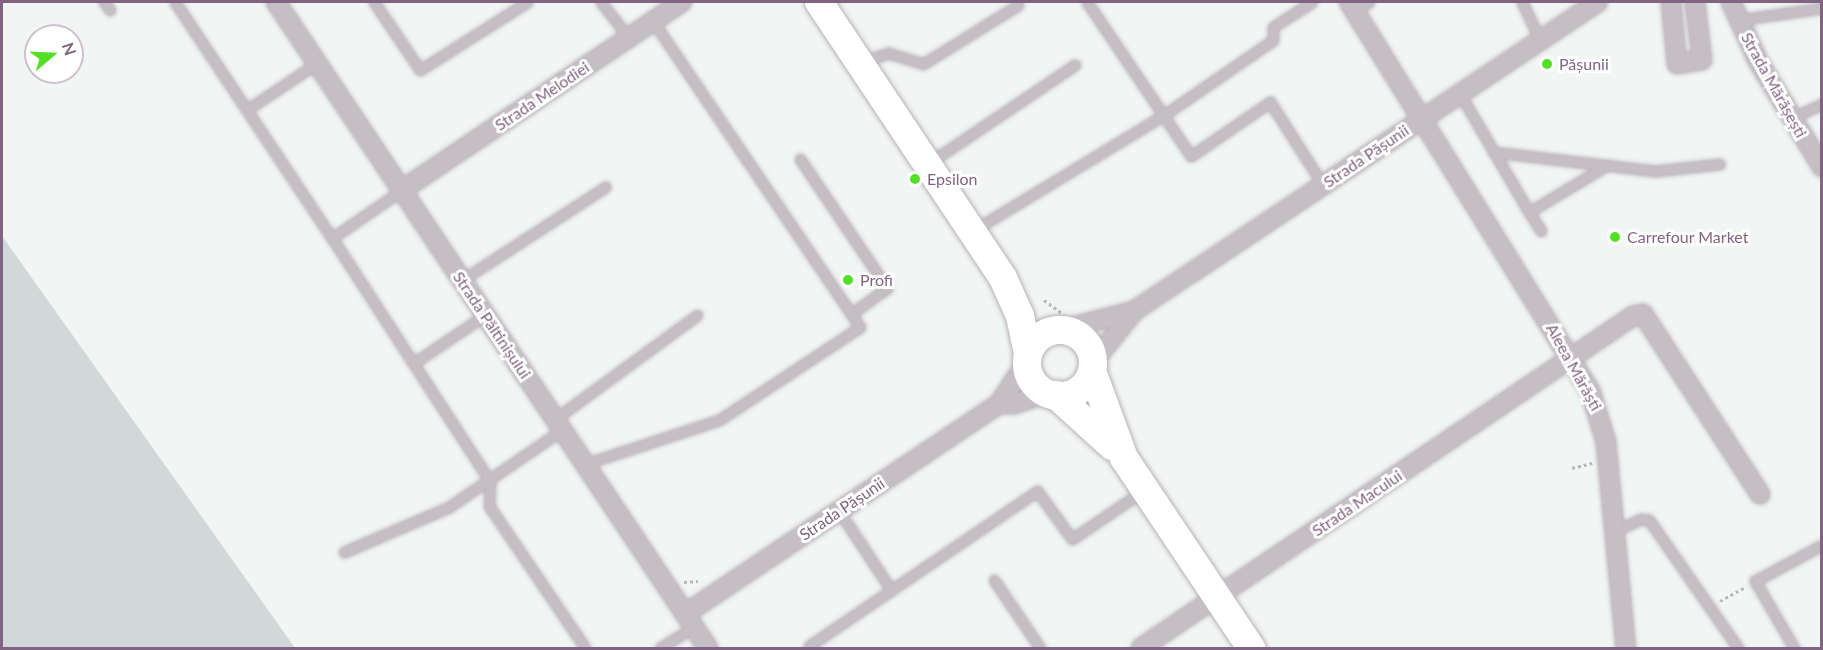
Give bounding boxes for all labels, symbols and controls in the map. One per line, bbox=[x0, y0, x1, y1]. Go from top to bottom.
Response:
north arrow bbox=[24, 24, 84, 84]
street label: Strada Mărășești bbox=[1737, 29, 1811, 141]
text: N bbox=[59, 40, 81, 58]
place label: Pășunii bbox=[1559, 54, 1609, 74]
street label: Strada Melodiei bbox=[491, 57, 593, 135]
marker: Pășunii bbox=[1540, 57, 1554, 71]
street label: Strada Pășunii bbox=[1320, 121, 1412, 191]
place label: Epsilon bbox=[927, 169, 978, 189]
marker: Epsilon bbox=[908, 172, 922, 186]
place label: Carrefour Market bbox=[1627, 227, 1749, 247]
marker: Carrefour Market bbox=[1608, 230, 1622, 244]
street label: Strada Păltinișului bbox=[449, 268, 535, 382]
place label: Profi bbox=[860, 270, 893, 290]
marker: Profi bbox=[841, 273, 855, 287]
street label: Aleea Mărăști bbox=[1542, 320, 1606, 414]
street label: Strada Macului bbox=[1308, 466, 1406, 540]
street label: Strada Pășunii bbox=[796, 474, 888, 544]

